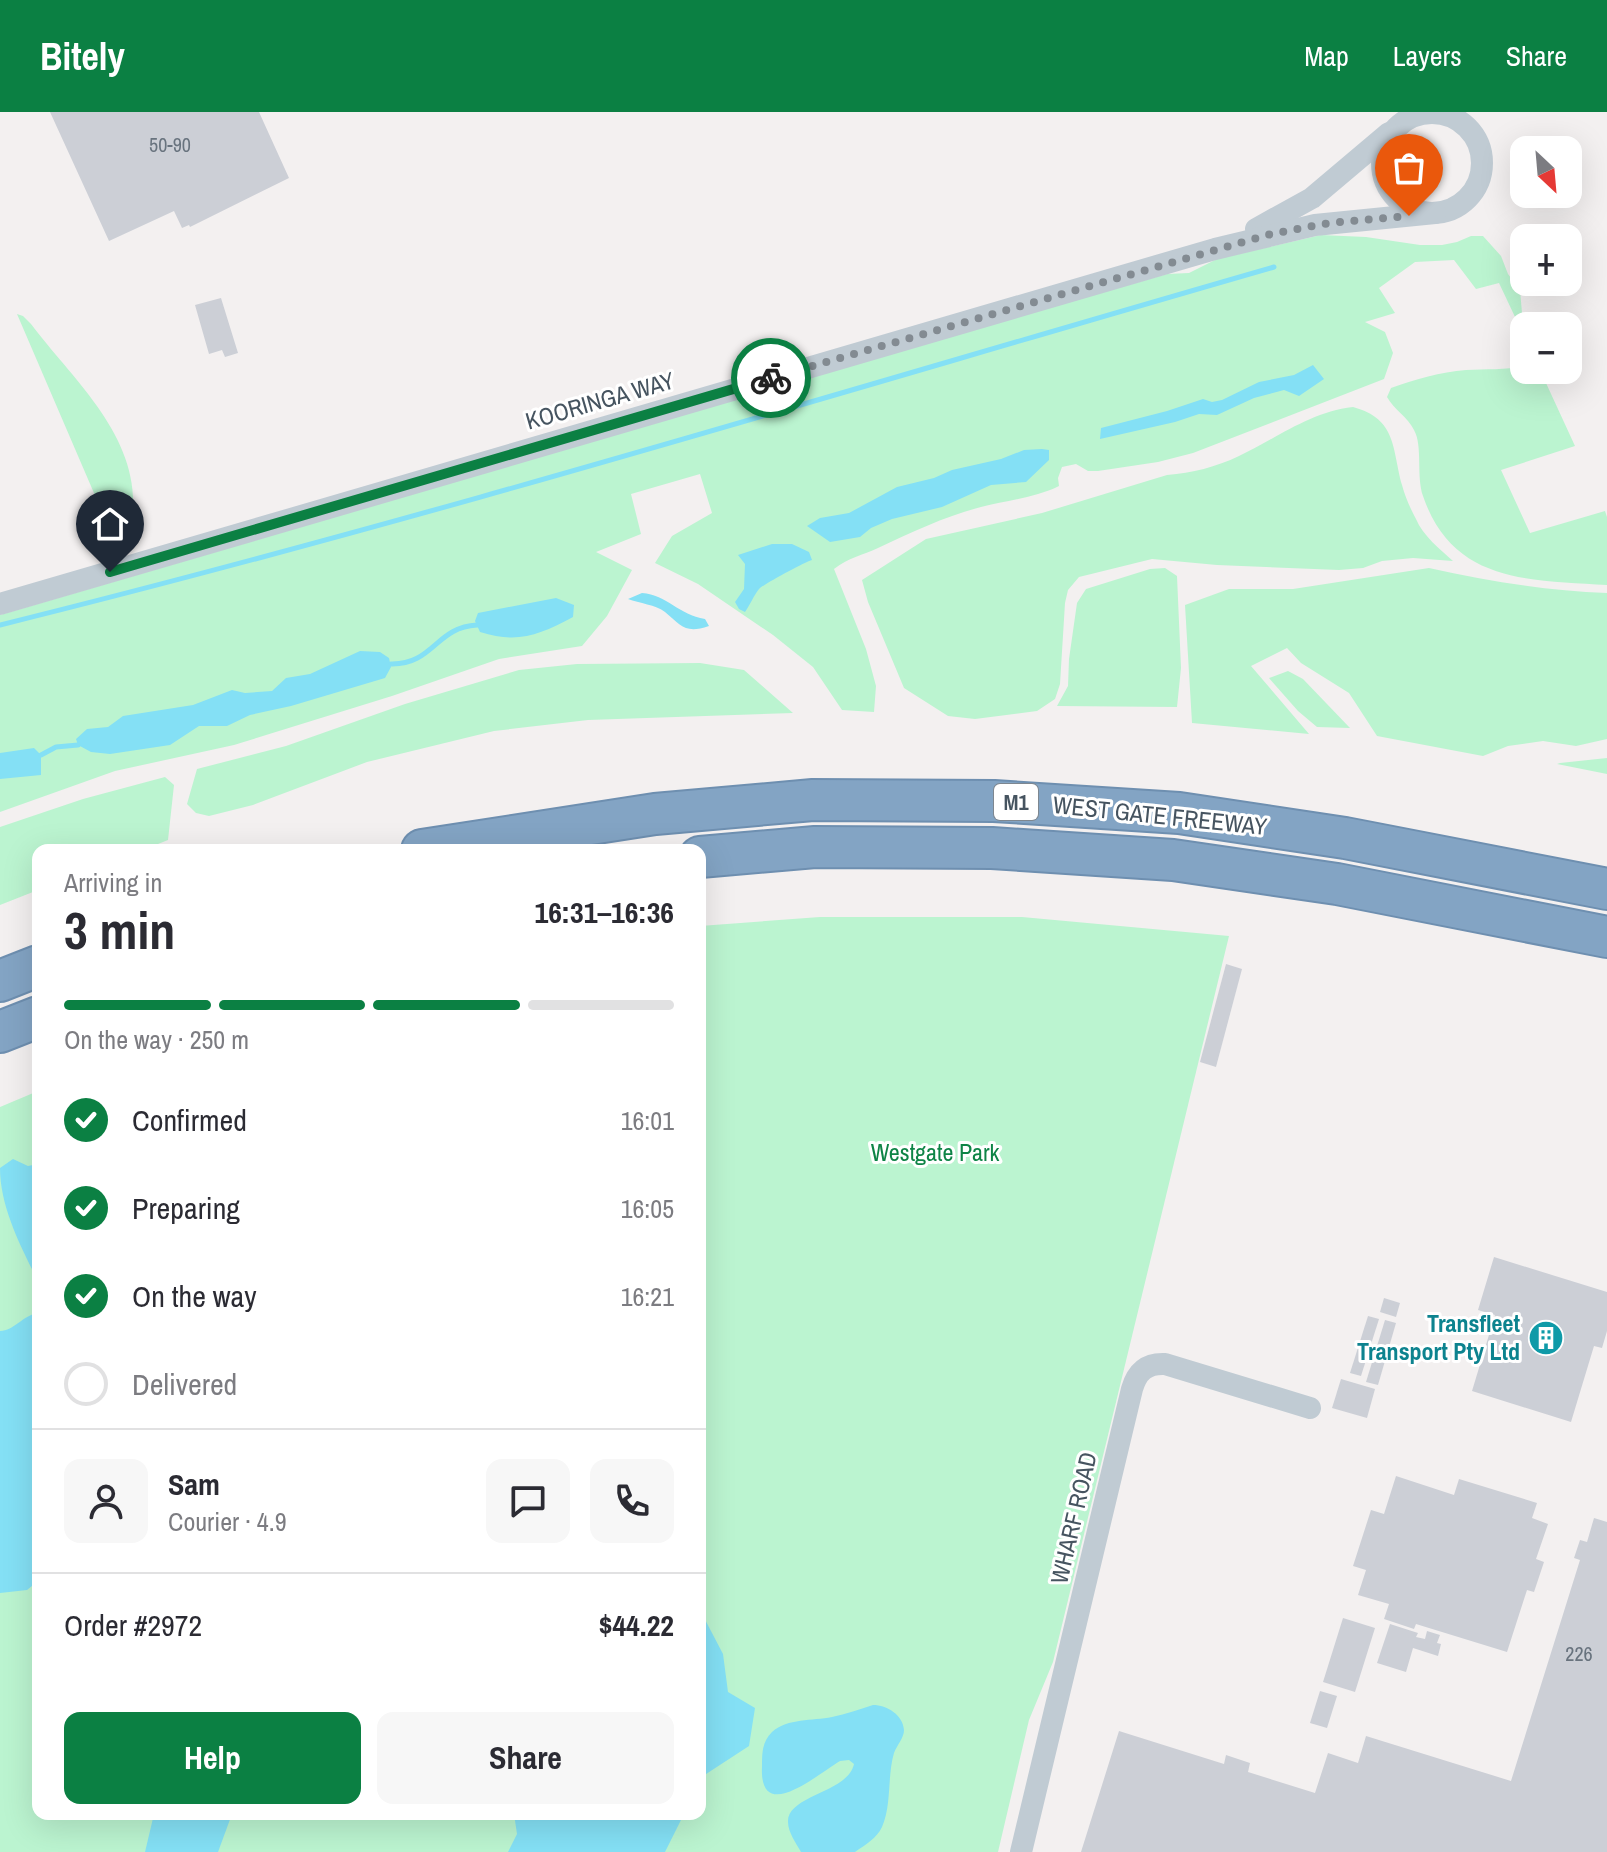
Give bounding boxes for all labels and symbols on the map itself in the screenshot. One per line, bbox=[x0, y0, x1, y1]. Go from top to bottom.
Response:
house number: 50-90 bbox=[149, 131, 191, 158]
pin bbox=[1375, 134, 1443, 216]
north arrow bbox=[1510, 136, 1582, 208]
courier bbox=[731, 338, 811, 418]
street label: KOORINGA WAY bbox=[522, 364, 678, 437]
pin bbox=[76, 490, 144, 572]
road number: M1 bbox=[994, 784, 1038, 820]
street label: WEST GATE FREEWAY bbox=[1052, 788, 1269, 842]
park label: Westgate Park bbox=[871, 1136, 1000, 1168]
place label: Transfleet Transport Pty Ltd bbox=[1357, 1307, 1520, 1367]
building icon: Transfleet Transport Pty Ltd bbox=[1527, 1319, 1565, 1357]
street label: WHARF ROAD bbox=[1042, 1449, 1104, 1587]
house number: 226 bbox=[1565, 1640, 1593, 1667]

